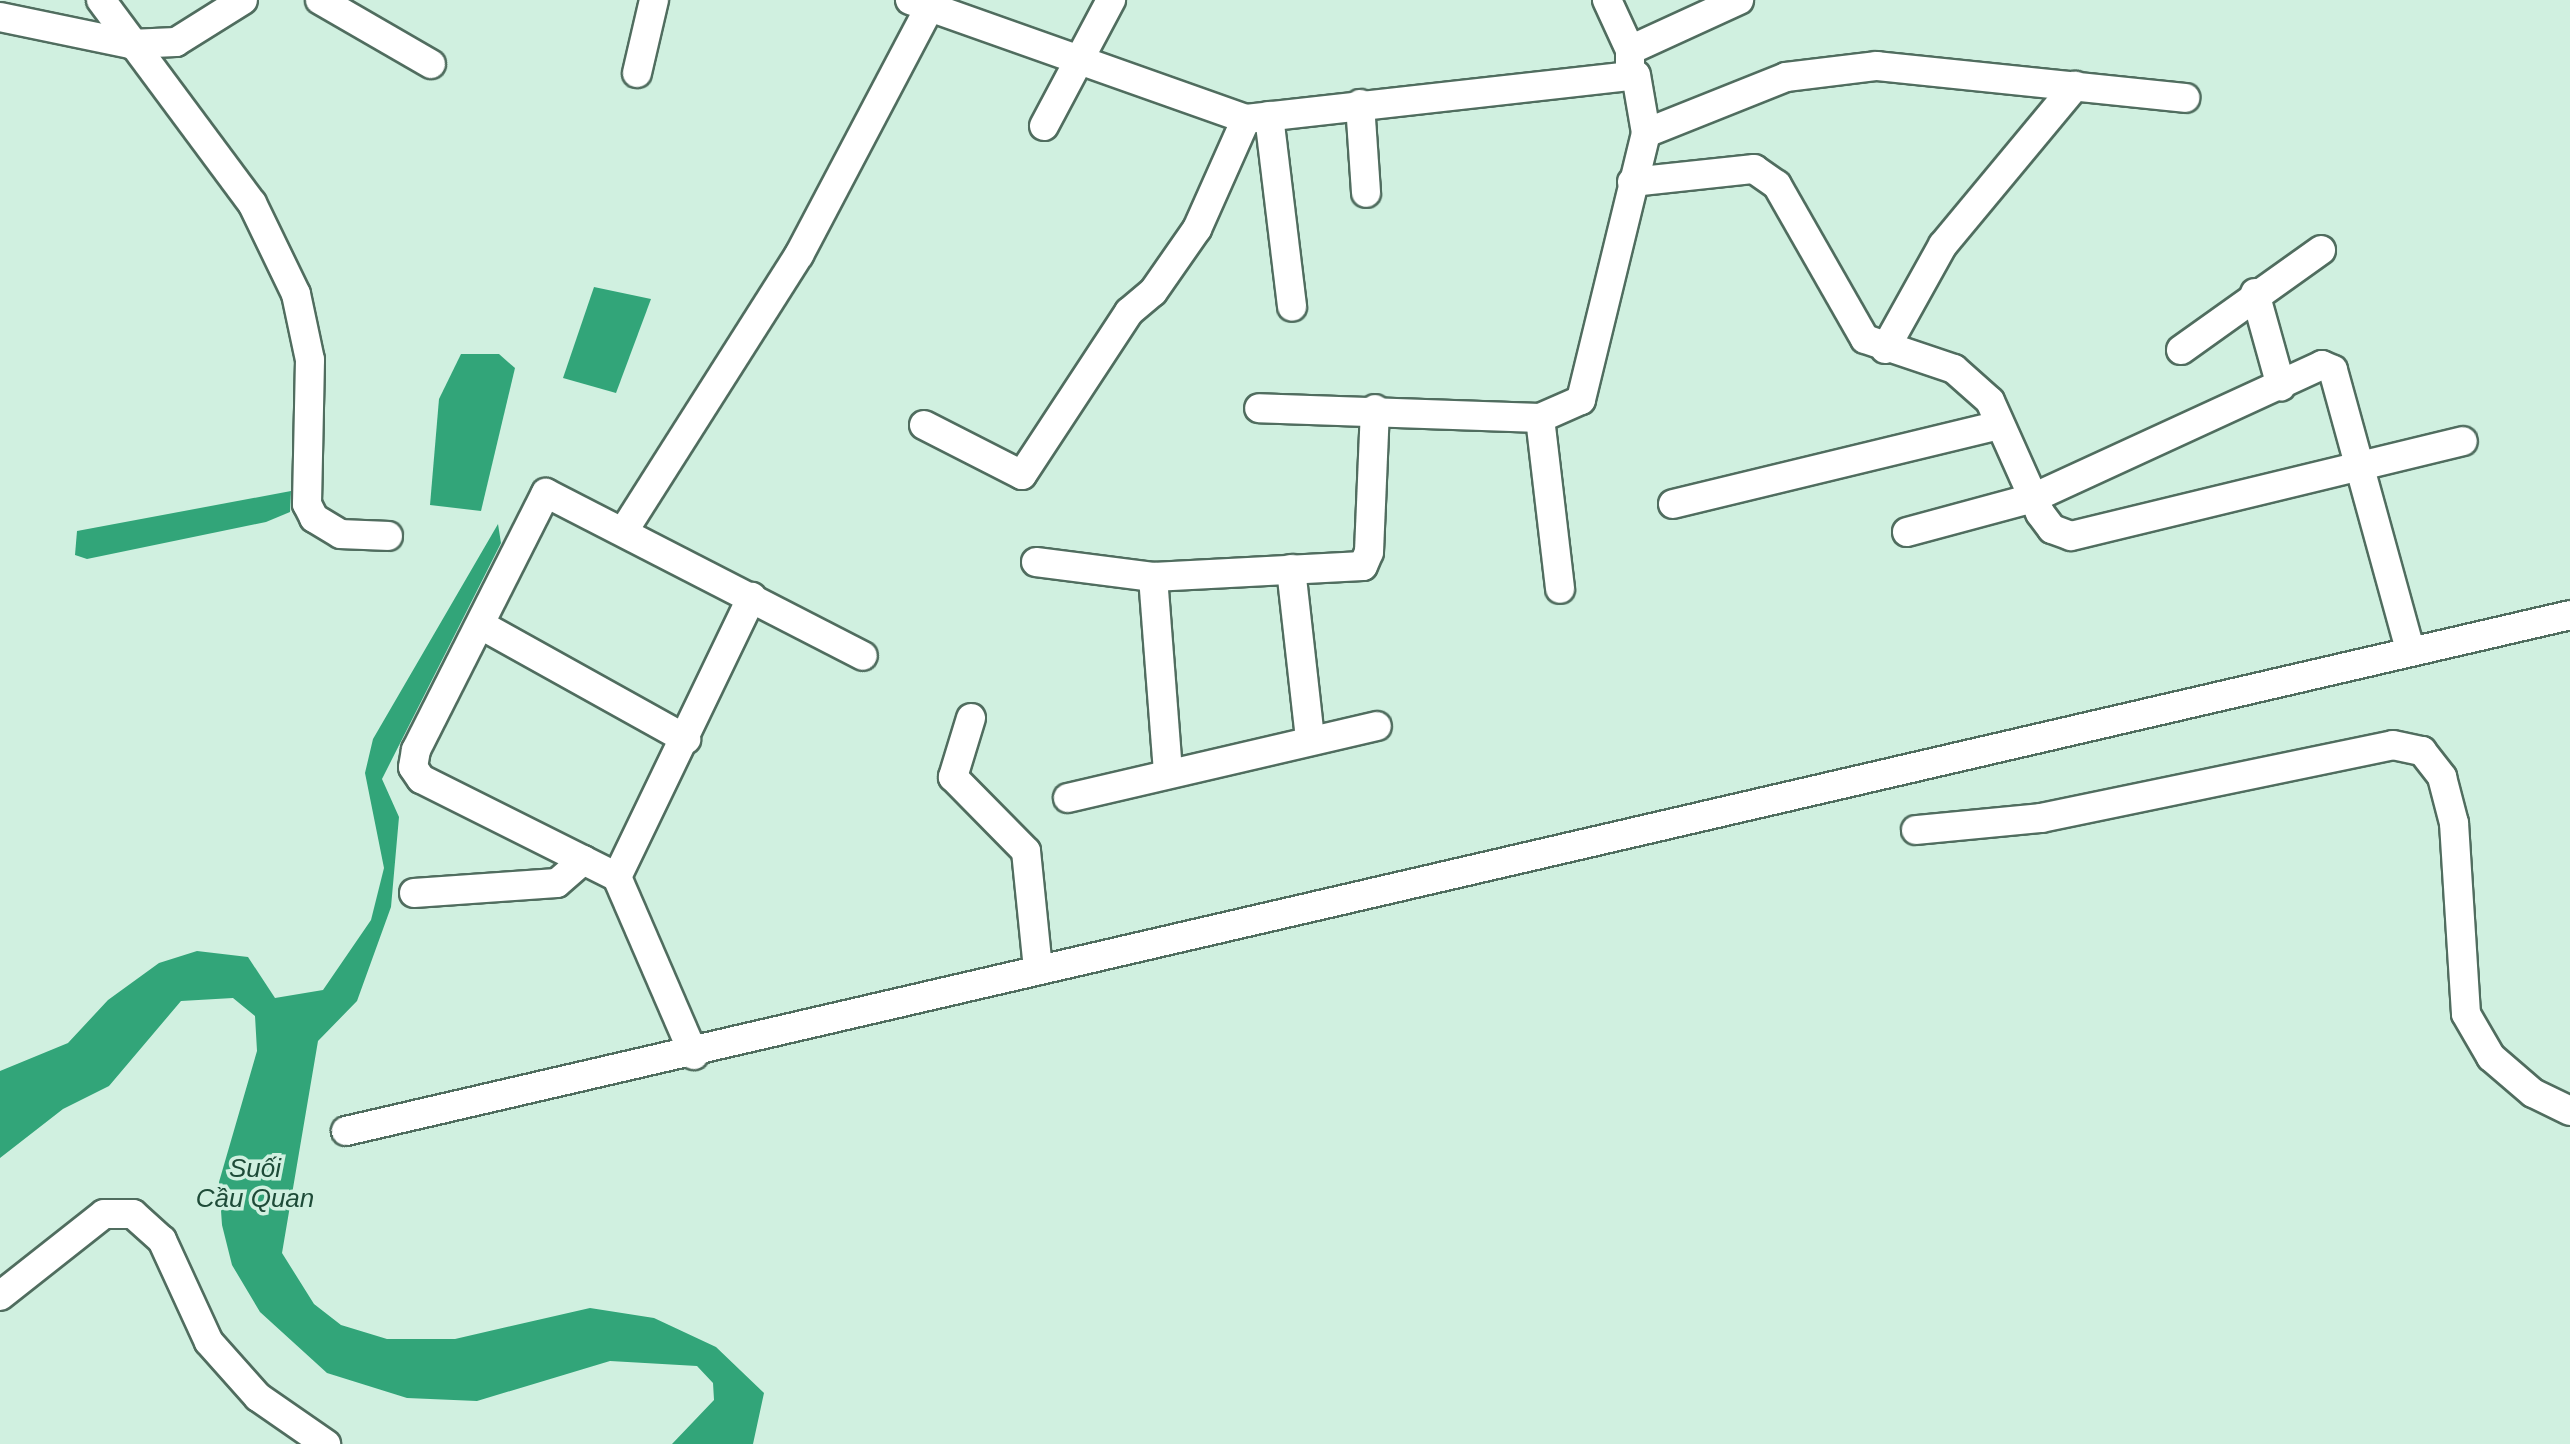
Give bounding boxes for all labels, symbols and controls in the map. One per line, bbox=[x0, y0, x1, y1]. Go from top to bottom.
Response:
water label: Suối Cầu Quan bbox=[196, 1153, 314, 1214]

